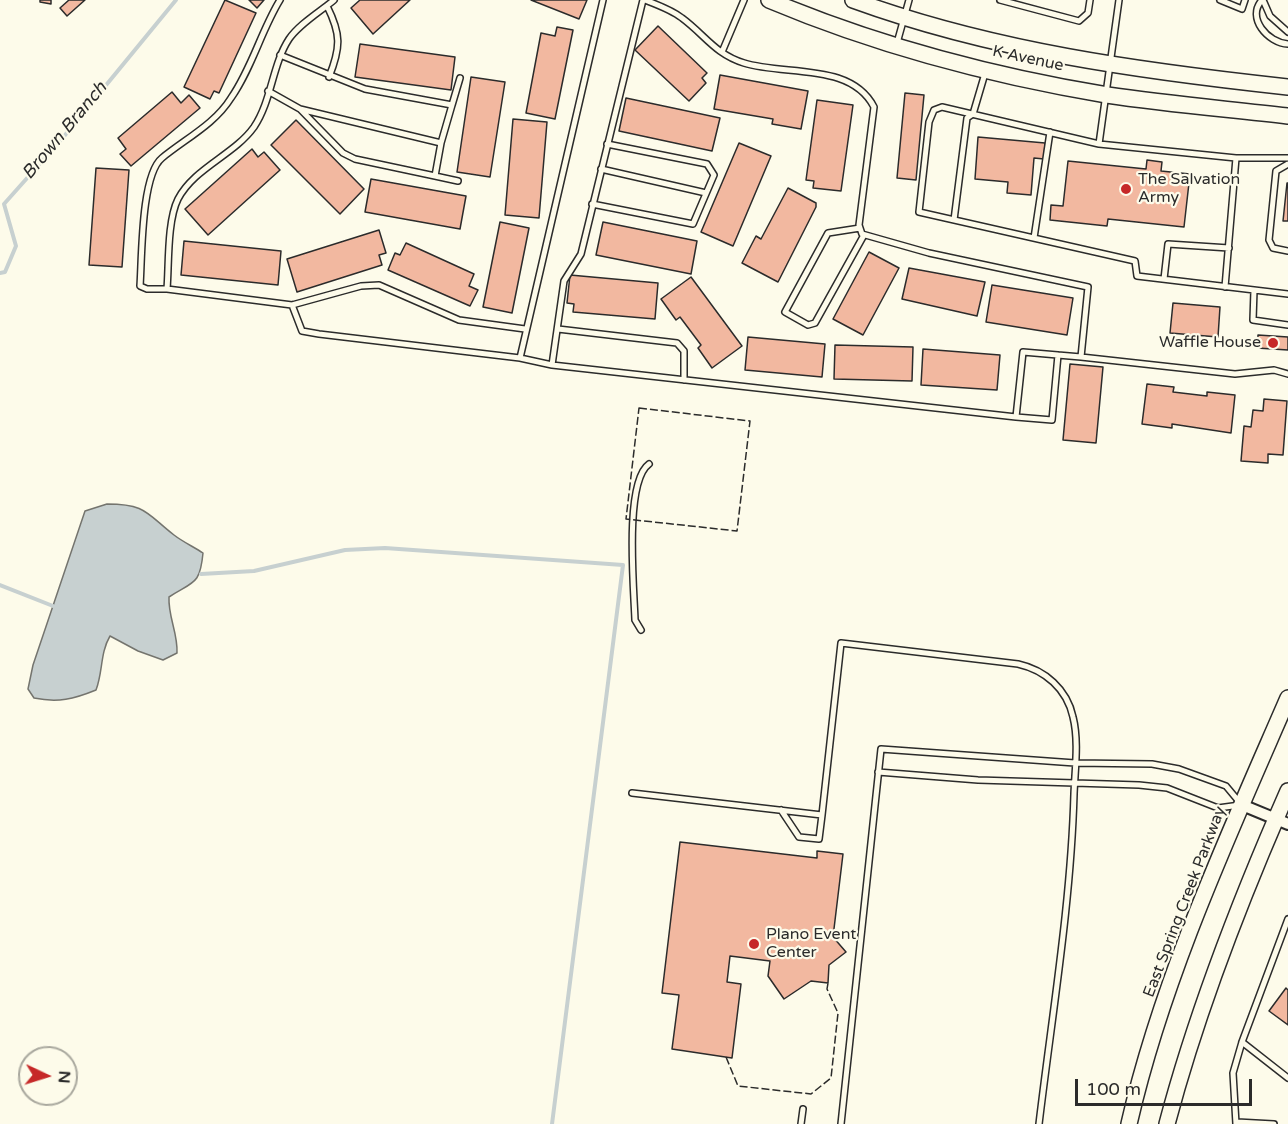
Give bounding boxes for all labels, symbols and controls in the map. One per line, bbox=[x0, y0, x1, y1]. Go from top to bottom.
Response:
street label: K Avenue bbox=[991, 42, 1065, 76]
water label: Brown Branch bbox=[18, 78, 112, 184]
place label: The Salvation Army bbox=[1138, 170, 1240, 208]
marker: The Salvation Army bbox=[1119, 182, 1133, 196]
place label: Waffle House bbox=[1159, 333, 1261, 353]
marker: Waffle House bbox=[1266, 336, 1280, 350]
street label: East Spring Creek Parkway bbox=[1140, 804, 1230, 1000]
place label: Plano Event Center bbox=[766, 925, 856, 963]
marker: Plano Event Center bbox=[747, 937, 761, 951]
north arrow bbox=[18, 1046, 78, 1106]
scale bar bbox=[1078, 1067, 1255, 1105]
text: N bbox=[54, 1070, 74, 1084]
text: 100 m bbox=[1086, 1078, 1141, 1100]

